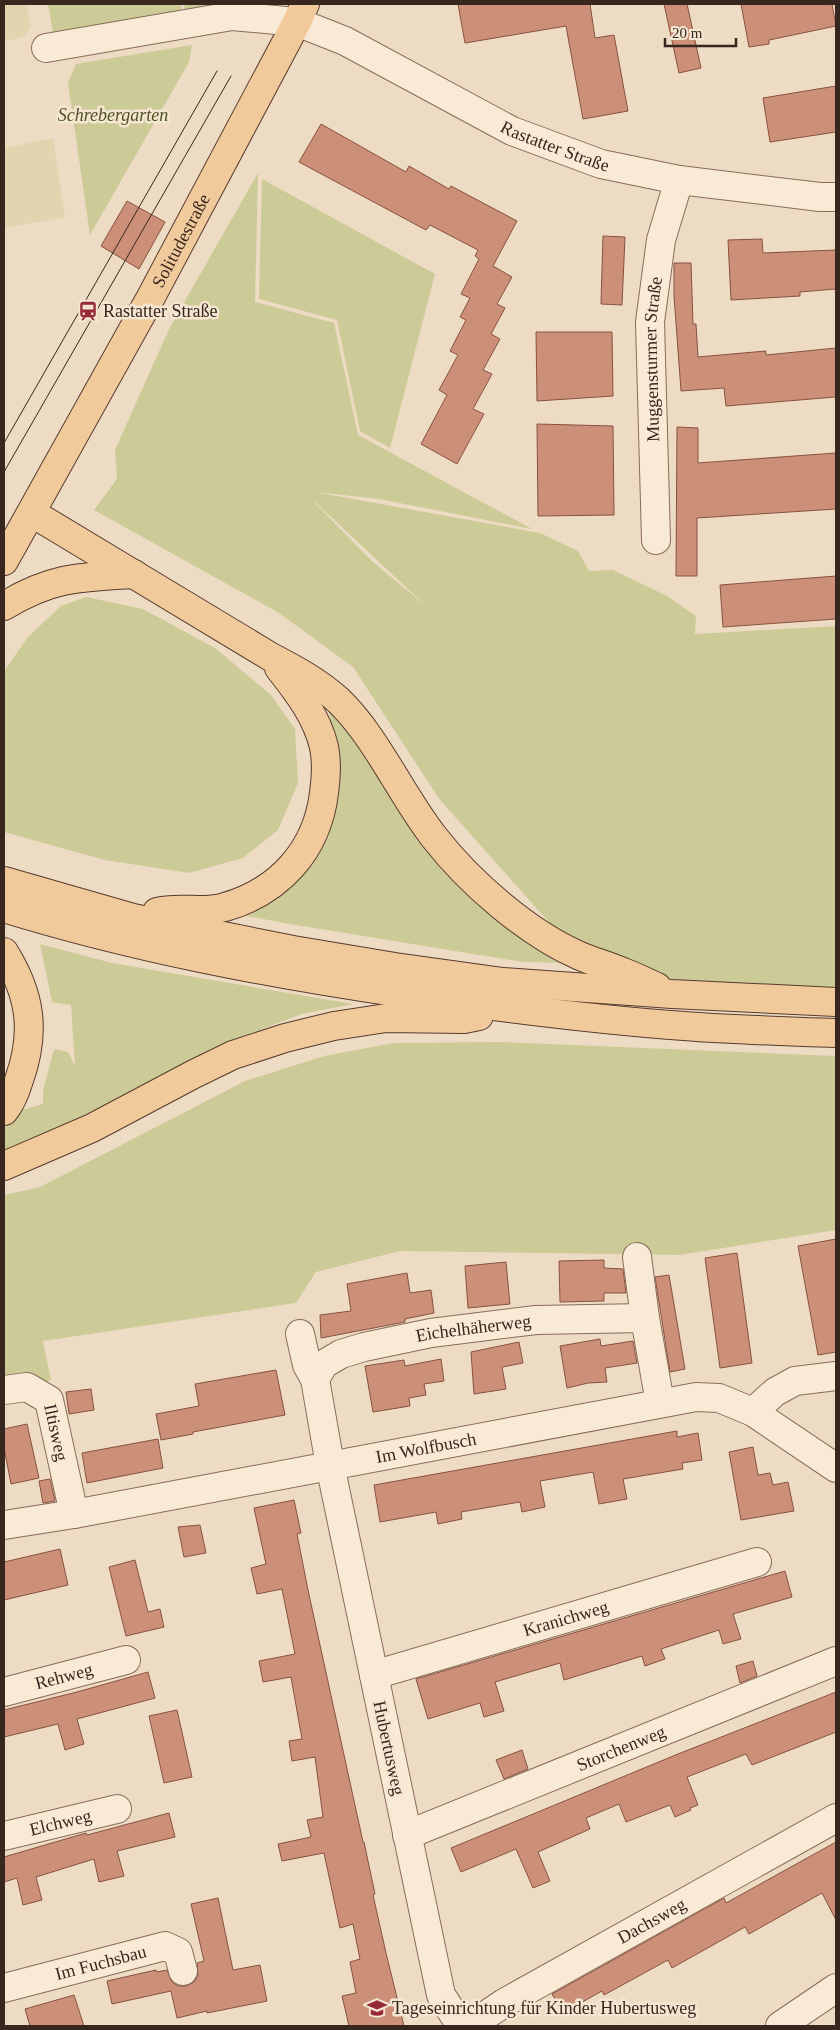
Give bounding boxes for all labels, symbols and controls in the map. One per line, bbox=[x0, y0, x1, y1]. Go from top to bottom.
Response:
scale bar bbox=[665, 15, 736, 47]
text: 20 m bbox=[672, 25, 703, 41]
park label: Schrebergarten bbox=[58, 105, 168, 125]
street label: Rastatter Straße bbox=[497, 117, 611, 175]
street label: Solitudestraße bbox=[148, 190, 214, 291]
street label: Muggensturmer Straße bbox=[640, 275, 666, 442]
station icon: Rastatter Straße bbox=[77, 300, 99, 322]
place label: Rastatter Straße bbox=[103, 301, 217, 321]
street label: Eichelhäherweg bbox=[414, 1311, 532, 1346]
street label: Iltisweg bbox=[40, 1402, 72, 1463]
street label: Im Wolfbusch bbox=[374, 1429, 478, 1467]
street label: Kranichweg bbox=[521, 1596, 611, 1640]
street label: Rehweg bbox=[33, 1659, 95, 1693]
street label: Hubertusweg bbox=[369, 1699, 409, 1797]
street label: Storchenweg bbox=[574, 1721, 668, 1775]
street label: Elchweg bbox=[27, 1805, 93, 1840]
street label: Dachsweg bbox=[614, 1894, 689, 1948]
street label: Im Fuchsbau bbox=[53, 1941, 149, 1984]
school or university icon: Tageseinrichtung für Kinder Hubertusweg bbox=[366, 1997, 388, 2019]
place label: Tageseinrichtung für Kinder Hubertusweg bbox=[392, 1998, 696, 2018]

